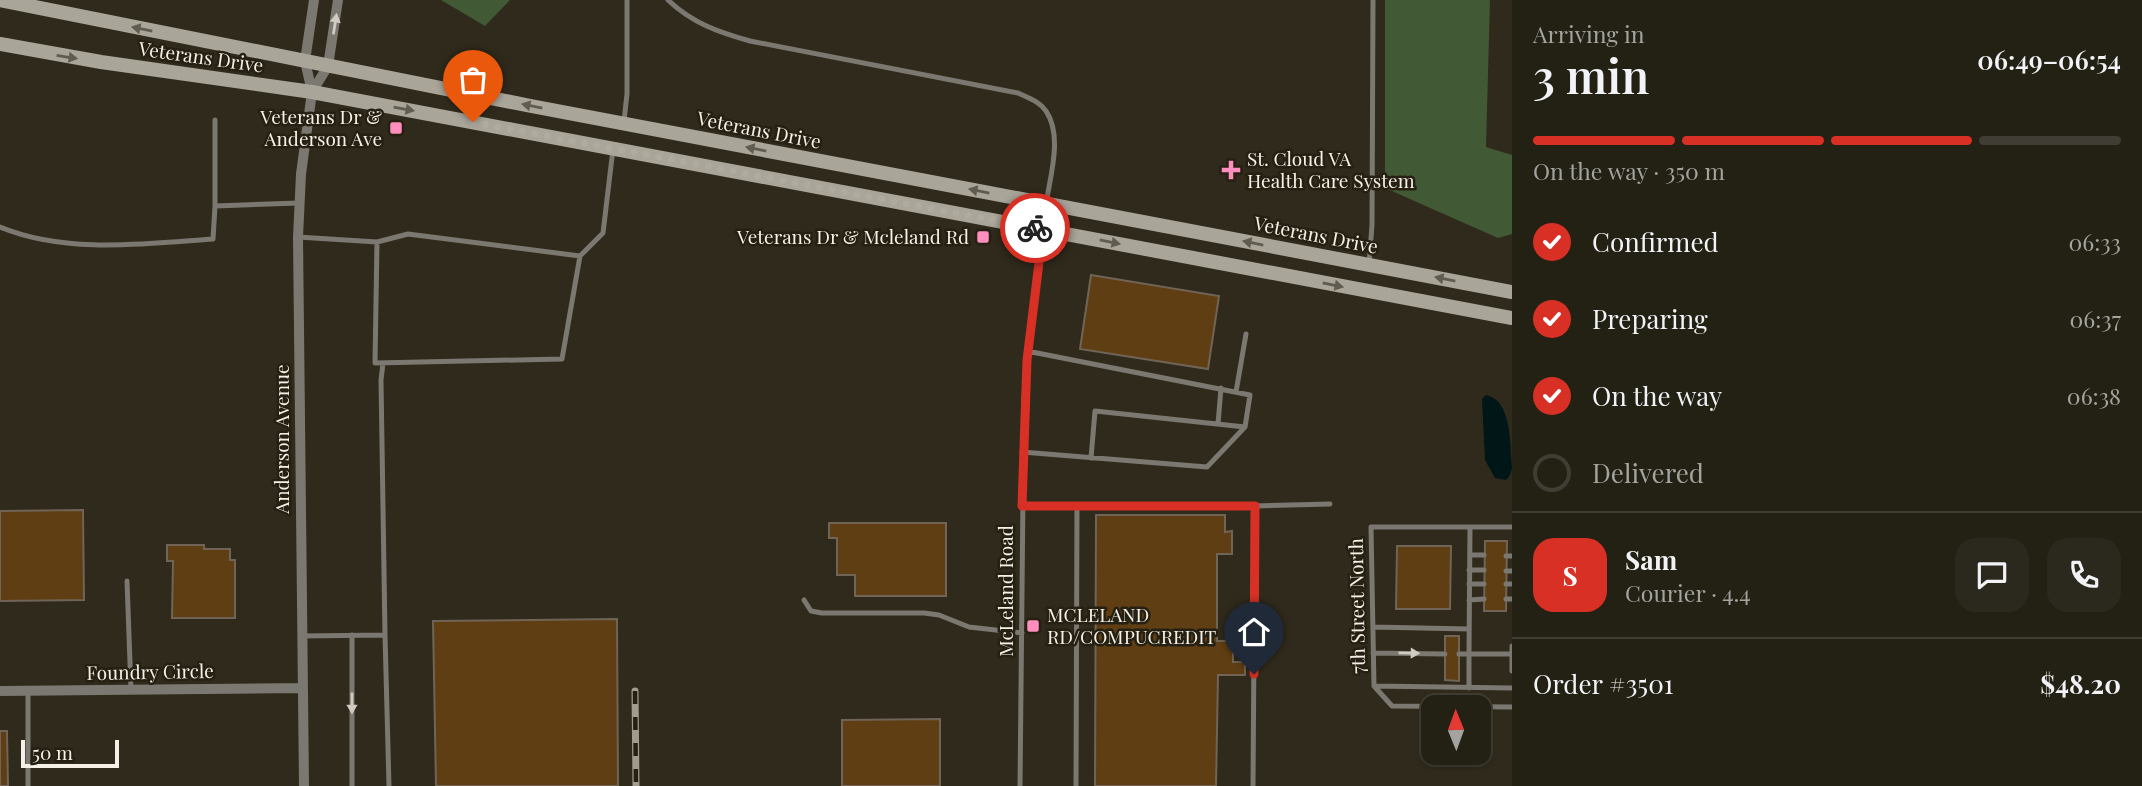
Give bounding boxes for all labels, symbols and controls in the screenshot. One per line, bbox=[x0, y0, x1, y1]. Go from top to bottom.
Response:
one-way arrow bbox=[330, 13, 341, 35]
text: Arriving in bbox=[1533, 18, 1645, 49]
one-way arrow bbox=[131, 23, 153, 34]
street label: Veterans Drive bbox=[136, 34, 265, 78]
text: 06:49–06:54 bbox=[1977, 42, 2121, 77]
text: 3 min bbox=[1533, 44, 1649, 106]
pin bbox=[443, 50, 503, 122]
one-way arrow bbox=[56, 52, 78, 63]
icon: bag bbox=[454, 61, 492, 99]
one-way arrow bbox=[521, 101, 543, 112]
place label: Veterans Dr & Anderson Ave bbox=[259, 103, 382, 151]
one-way arrow bbox=[393, 104, 415, 115]
street label: Veterans Drive bbox=[694, 104, 823, 154]
marker: Veterans Dr & Anderson Ave bbox=[388, 120, 404, 136]
one-way arrow bbox=[745, 143, 767, 154]
place label: St. Cloud VA Health Care System bbox=[1247, 145, 1415, 193]
text: On the way · 350 m bbox=[1533, 155, 1725, 186]
marker: St. Cloud VA Health Care System bbox=[1221, 160, 1241, 180]
one-way arrow bbox=[968, 185, 990, 196]
courier bbox=[1000, 193, 1070, 263]
icon: bike bbox=[1016, 209, 1054, 247]
street label: Veterans Drive bbox=[1251, 209, 1380, 259]
place label: Veterans Dr & Mcleland Rd bbox=[736, 223, 969, 249]
icon: check bbox=[1533, 223, 1571, 261]
text: Confirmed bbox=[1592, 224, 1719, 259]
text: 06:33 bbox=[2068, 226, 2121, 257]
marker: Veterans Dr & Mcleland Rd bbox=[975, 229, 991, 245]
one-way arrow bbox=[1099, 237, 1121, 248]
one-way arrow bbox=[1242, 237, 1264, 248]
one-way arrow bbox=[1434, 273, 1456, 284]
one-way arrow bbox=[1322, 279, 1344, 290]
icon: check bbox=[1533, 300, 1571, 338]
text: Preparing bbox=[1592, 301, 1708, 336]
text: 06:37 bbox=[2069, 303, 2121, 334]
street label: Anderson Avenue bbox=[268, 364, 294, 515]
icon: check bbox=[1533, 377, 1571, 415]
text: On the way bbox=[1592, 378, 1722, 413]
text: 06:38 bbox=[2067, 380, 2121, 411]
text: Delivered bbox=[1592, 455, 1704, 490]
street label: McLeland Road bbox=[992, 525, 1018, 657]
street label: 7th Street North bbox=[1342, 538, 1370, 674]
button: chat bbox=[1955, 538, 2029, 612]
button: phone bbox=[2047, 538, 2121, 612]
text: Sam bbox=[1625, 542, 1677, 577]
text: S bbox=[1562, 558, 1578, 593]
text: Courier · 4.4 bbox=[1625, 577, 1751, 608]
place label: MCLELAND RD/COMPUCREDIT bbox=[1047, 601, 1217, 649]
pin bbox=[1224, 602, 1284, 674]
icon: home bbox=[1235, 613, 1273, 651]
marker: MCLELAND RD/COMPUCREDIT bbox=[1025, 618, 1041, 634]
one-way arrow bbox=[1398, 648, 1420, 659]
street label: Foundry Circle bbox=[86, 657, 214, 685]
text: Order #3501 bbox=[1533, 666, 1673, 701]
text: $48.20 bbox=[2040, 666, 2121, 701]
one-way arrow bbox=[346, 692, 358, 714]
north arrow bbox=[1421, 695, 1491, 765]
map controls bbox=[1421, 695, 1491, 765]
scale bar bbox=[21, 737, 119, 769]
text: 50 m bbox=[32, 739, 73, 765]

